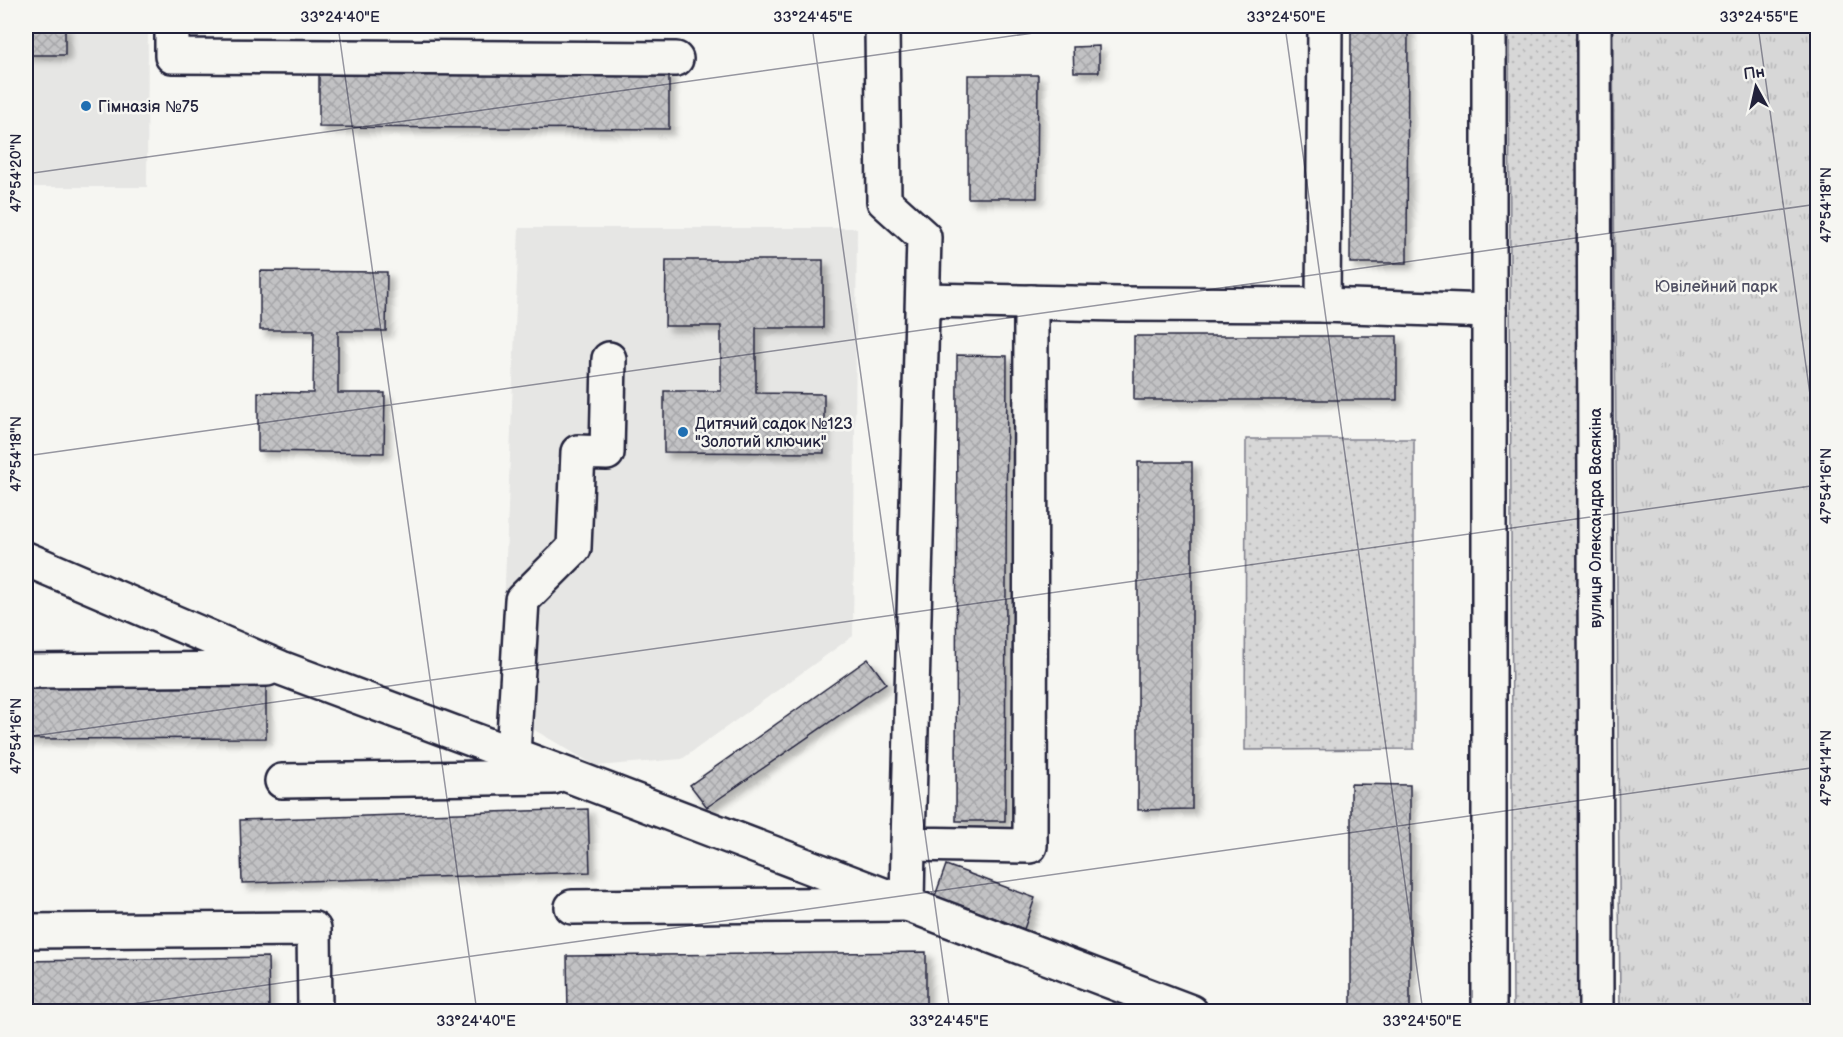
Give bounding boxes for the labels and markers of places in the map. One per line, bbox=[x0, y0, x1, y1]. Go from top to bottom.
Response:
place label: Гімназія №75 bbox=[98, 98, 199, 117]
marker: Гімназія №75 bbox=[79, 99, 93, 113]
place label: Дитячий садок №123 "Золотий ключик" bbox=[695, 415, 853, 452]
marker: Дитячий садок №123 "Золотий ключик" bbox=[676, 425, 690, 439]

